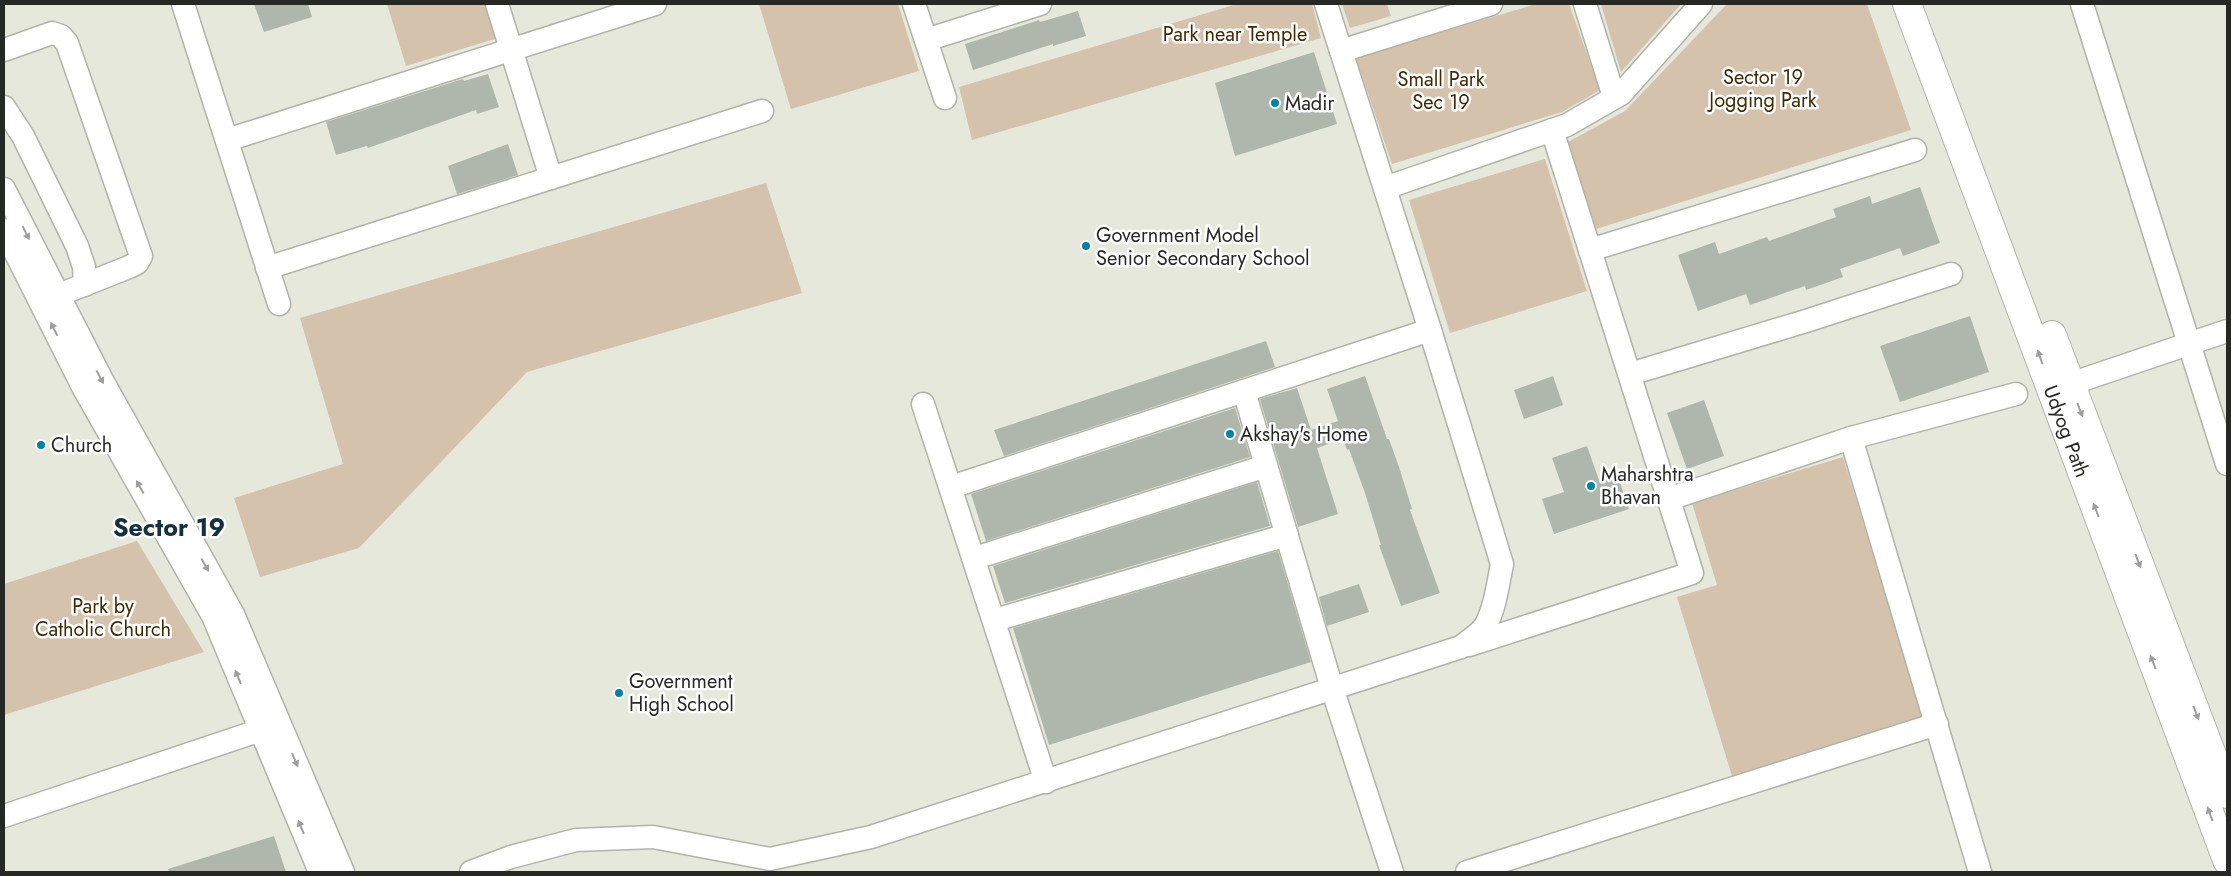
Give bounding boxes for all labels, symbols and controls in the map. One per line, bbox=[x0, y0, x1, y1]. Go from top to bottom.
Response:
park label: Park near Temple bbox=[1163, 20, 1307, 49]
park label: Sector 19 Jogging Park bbox=[1706, 63, 1817, 115]
park label: Small Park Sec 19 bbox=[1397, 65, 1485, 117]
place label: Madir bbox=[1285, 89, 1334, 118]
marker: Madir bbox=[1269, 97, 1281, 109]
place label: Government Model Senior Secondary School bbox=[1096, 221, 1310, 273]
one-way arrow bbox=[22, 225, 30, 240]
marker: Government Model Senior Secondary School bbox=[1080, 240, 1092, 252]
one-way arrow bbox=[50, 321, 58, 336]
one-way arrow bbox=[2035, 350, 2043, 365]
one-way arrow bbox=[96, 370, 105, 384]
street label: Udyog Path bbox=[2036, 381, 2097, 481]
one-way arrow bbox=[2077, 402, 2084, 417]
place label: Akshay's Home bbox=[1240, 420, 1368, 449]
marker: Akshay's Home bbox=[1224, 428, 1236, 440]
place label: Church bbox=[51, 431, 112, 460]
marker: Church bbox=[35, 439, 47, 451]
place label: Maharshtra Bhavan bbox=[1601, 460, 1694, 512]
one-way arrow bbox=[135, 480, 144, 493]
marker: Maharshtra Bhavan bbox=[1585, 480, 1597, 492]
one-way arrow bbox=[2092, 502, 2100, 517]
district label: Sector 19 bbox=[113, 509, 225, 545]
one-way arrow bbox=[2135, 554, 2142, 569]
one-way arrow bbox=[201, 558, 210, 571]
park label: Park by Catholic Church bbox=[35, 592, 171, 644]
one-way arrow bbox=[2149, 655, 2157, 669]
place label: Government High School bbox=[629, 667, 734, 719]
one-way arrow bbox=[234, 670, 242, 684]
marker: Government High School bbox=[613, 687, 625, 699]
one-way arrow bbox=[2192, 706, 2200, 721]
one-way arrow bbox=[291, 753, 299, 768]
one-way arrow bbox=[2206, 806, 2214, 821]
one-way arrow bbox=[297, 819, 305, 834]

